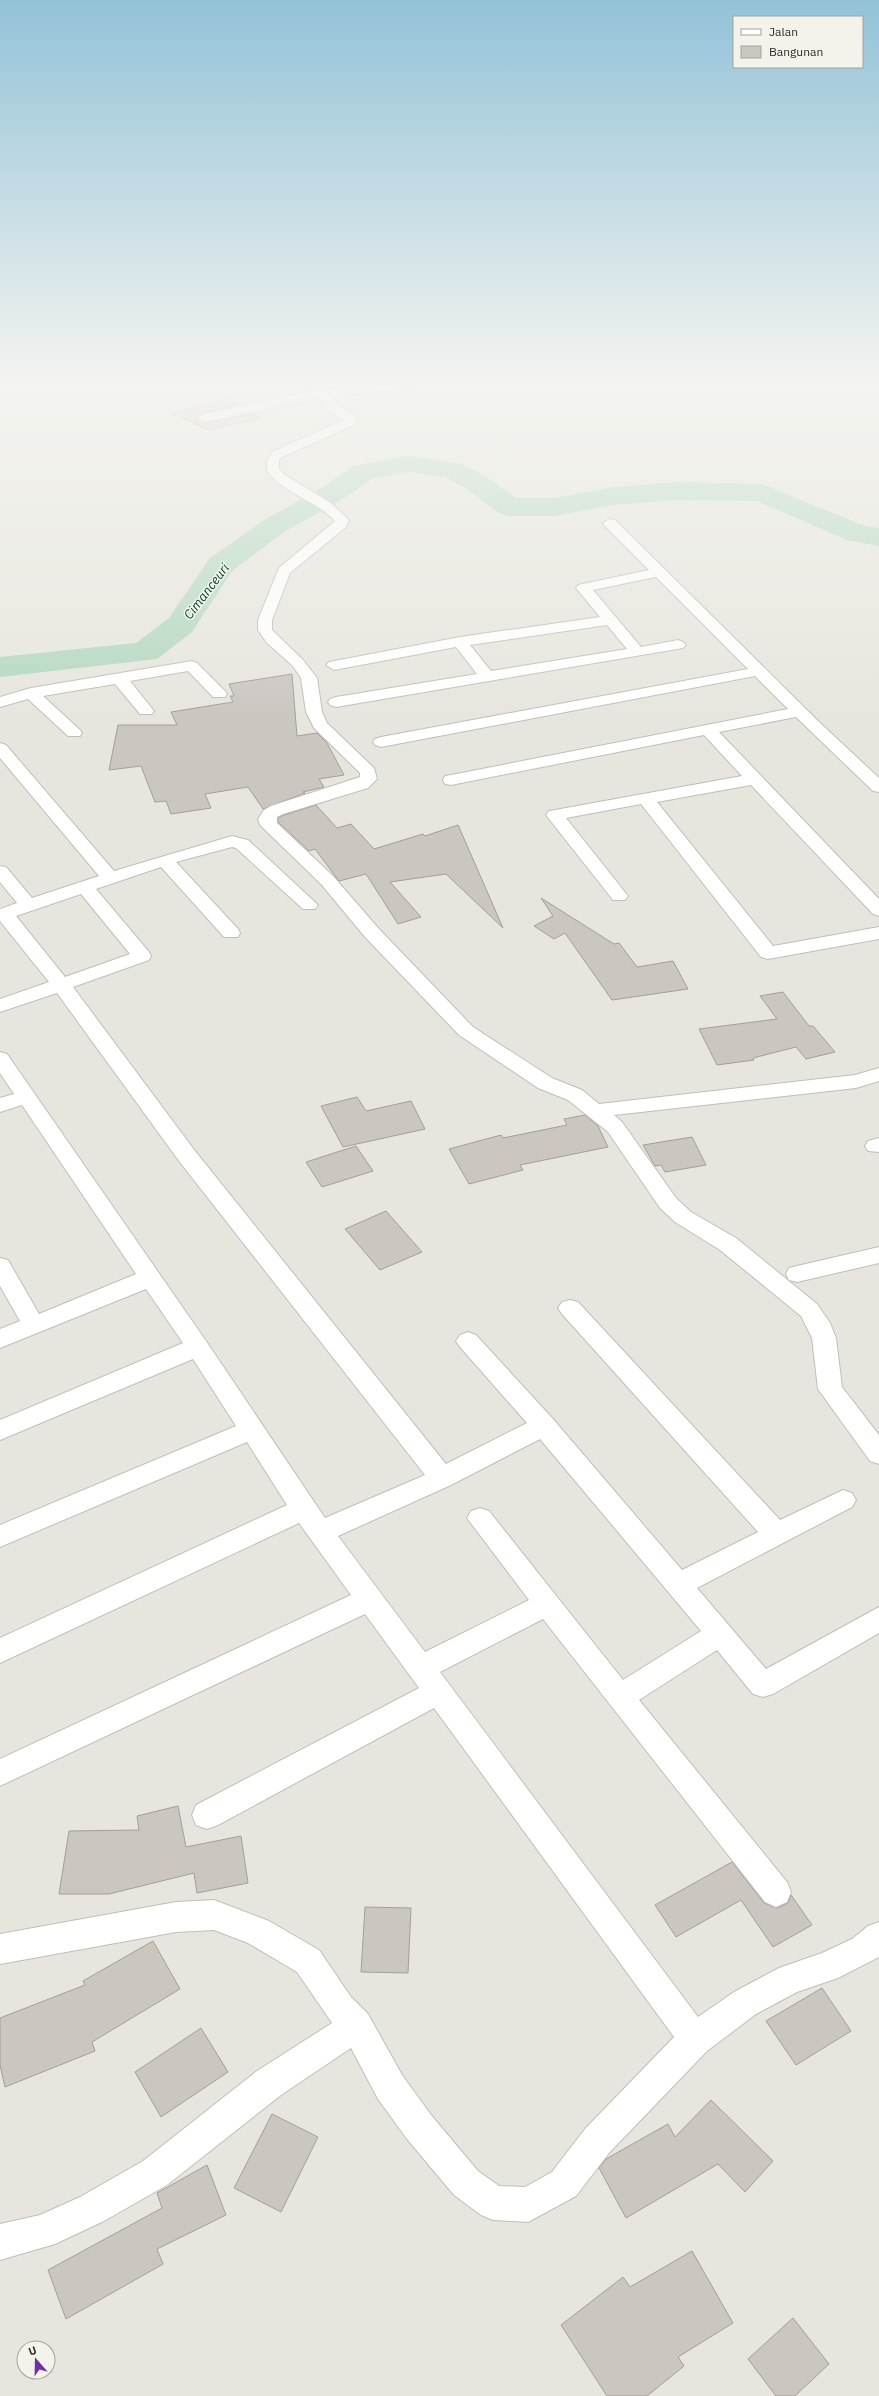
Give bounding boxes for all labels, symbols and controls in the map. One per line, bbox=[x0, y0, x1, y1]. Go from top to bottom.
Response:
legend bbox=[733, 16, 863, 68]
text: Jalan bbox=[769, 24, 798, 39]
text: Bangunan bbox=[769, 44, 823, 59]
water label: Cimanceuri bbox=[180, 560, 233, 623]
north arrow bbox=[16, 2340, 56, 2380]
text: U bbox=[27, 2343, 39, 2358]

